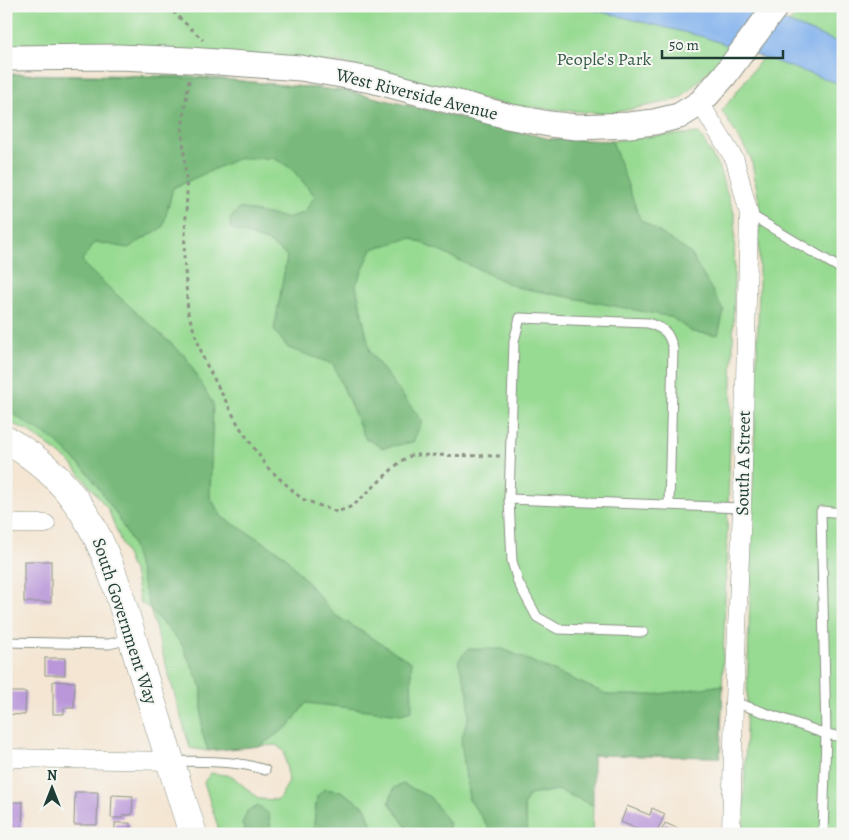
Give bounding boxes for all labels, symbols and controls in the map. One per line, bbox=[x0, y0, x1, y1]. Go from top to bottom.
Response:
scale bar bbox=[662, 28, 783, 60]
text: 50 m bbox=[669, 35, 699, 55]
park label: People's Park bbox=[557, 47, 652, 71]
street label: West Riverside Avenue bbox=[333, 62, 500, 126]
street label: South A Street bbox=[730, 410, 756, 516]
street label: South Government Way bbox=[87, 535, 164, 708]
north arrow bbox=[28, 762, 78, 812]
text: N bbox=[47, 766, 57, 785]

